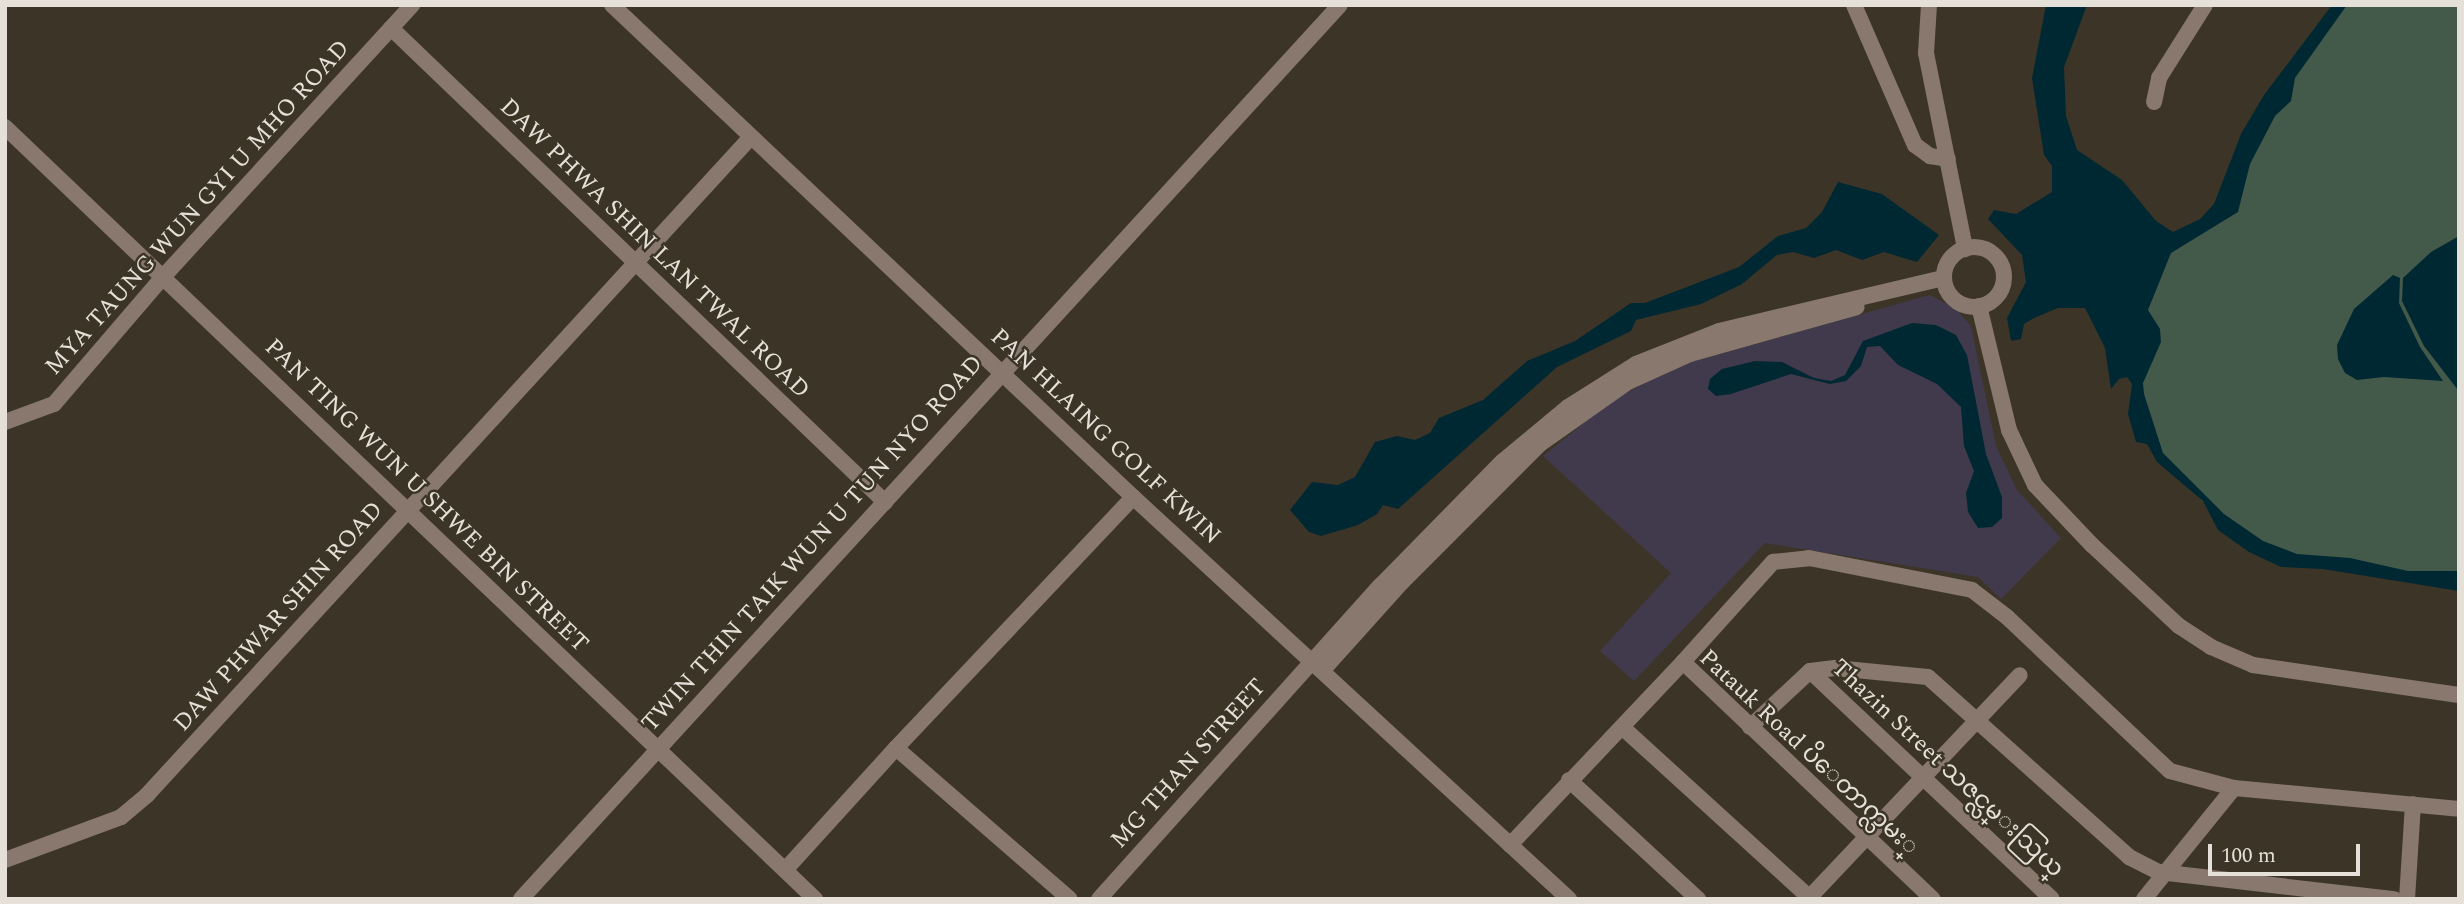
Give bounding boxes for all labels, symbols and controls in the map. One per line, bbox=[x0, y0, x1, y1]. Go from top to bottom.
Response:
street label: MYA TAUNG WUN GYI U MHO ROAD bbox=[40, 35, 356, 381]
street label: DAW PHWA SHIN LAN TWAL ROAD bbox=[493, 93, 815, 405]
street label: PAN HLAING GOLF KWIN bbox=[984, 323, 1226, 551]
street label: PAN TING WUN U SHWE BIN STREET bbox=[258, 333, 594, 659]
street label: TWIN THIN TAIK WUN U TUN NYO ROAD bbox=[636, 350, 990, 738]
street label: DAW PHWAR SHIN ROAD bbox=[168, 496, 390, 738]
street label: Patauk Road ပိေတာက္လမး္ bbox=[1693, 644, 1923, 862]
street label: Thazin Street သဇင္လမ္းသြယ္ bbox=[1825, 654, 2069, 884]
street label: MG THAN STREET bbox=[1105, 673, 1273, 855]
scale bar bbox=[2212, 830, 2364, 874]
text: 100 m bbox=[2221, 840, 2276, 872]

